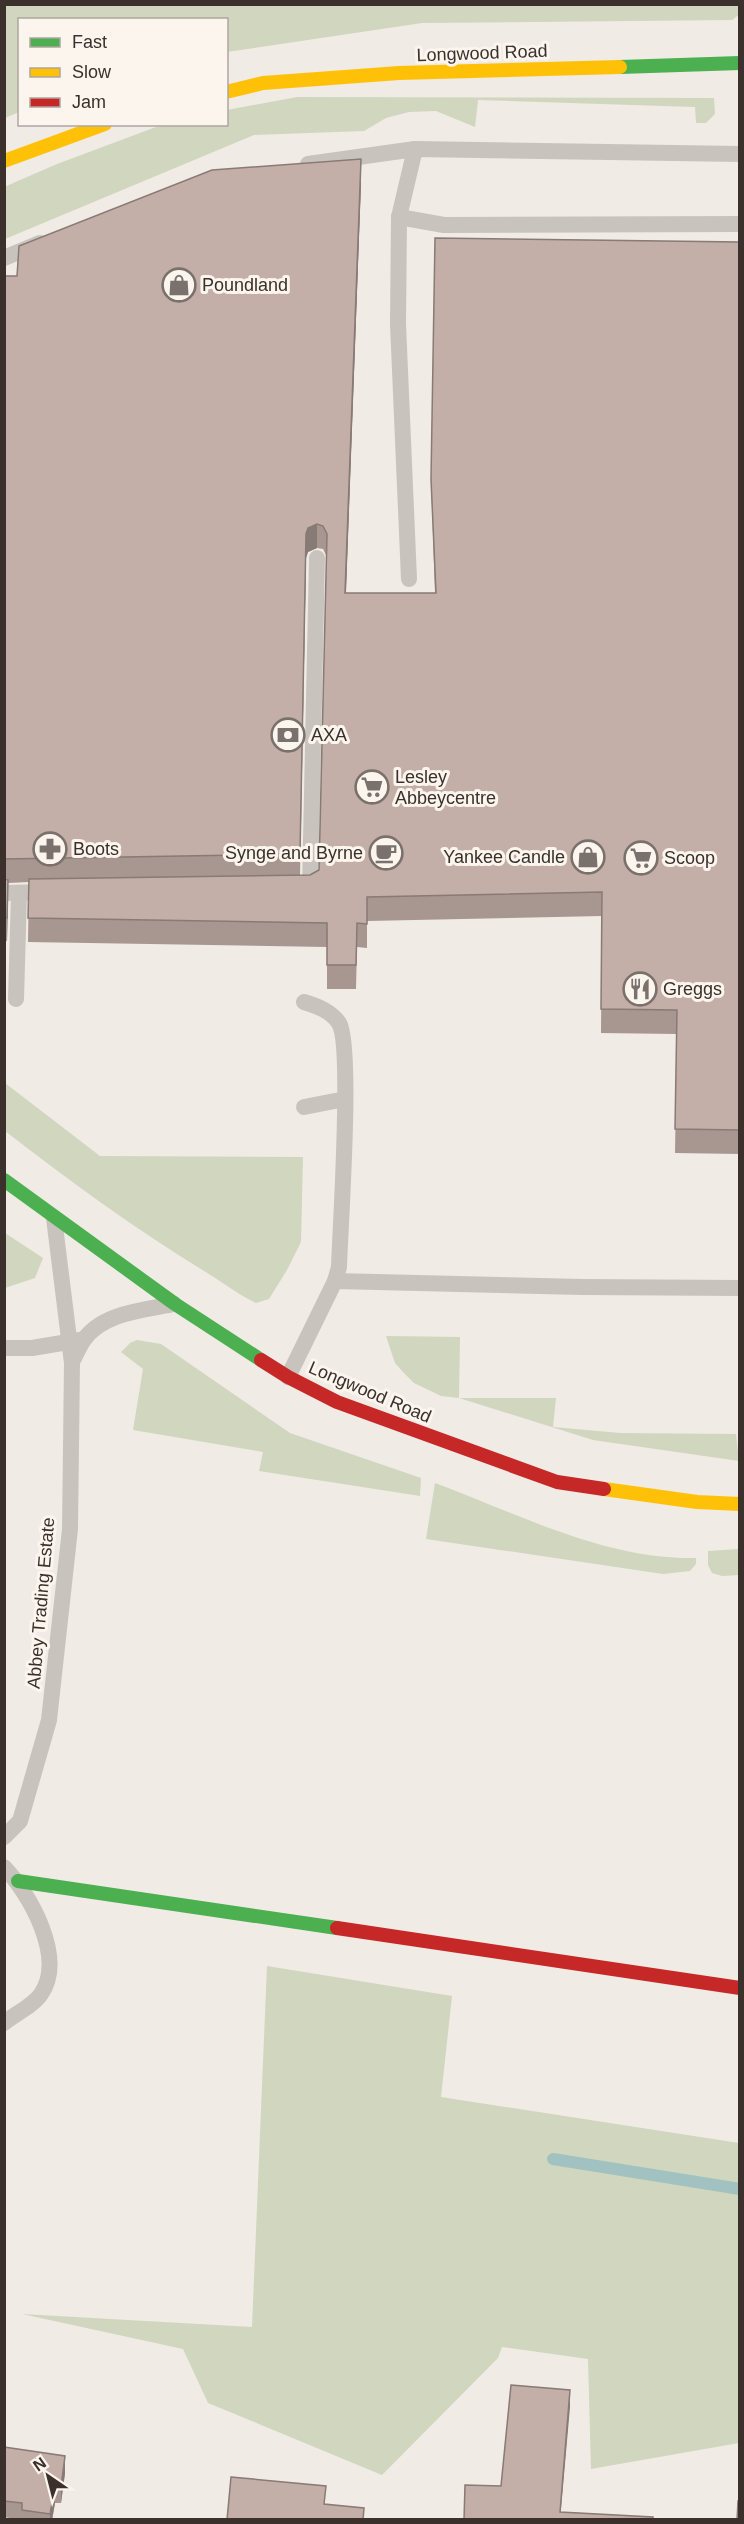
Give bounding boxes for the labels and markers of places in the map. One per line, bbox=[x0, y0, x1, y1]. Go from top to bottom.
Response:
shop icon: Poundland bbox=[161, 267, 197, 303]
place label: Poundland bbox=[202, 275, 288, 295]
bank icon: AXA bbox=[270, 717, 306, 753]
place label: AXA bbox=[311, 725, 347, 745]
place label: Lesley Abbeycentre bbox=[395, 767, 496, 808]
supermarket icon: Lesley Abbeycentre bbox=[354, 769, 390, 805]
pharmacy icon: Boots bbox=[32, 831, 68, 867]
cafe icon: Synge and Byrne bbox=[368, 835, 404, 871]
place label: Boots bbox=[73, 839, 119, 859]
shop icon: Yankee Candle bbox=[570, 839, 606, 875]
supermarket icon: Scoop bbox=[623, 840, 659, 876]
place label: Synge and Byrne bbox=[225, 843, 363, 863]
place label: Yankee Candle bbox=[443, 847, 565, 867]
place label: Scoop bbox=[664, 848, 715, 868]
restaurant icon: Greggs bbox=[622, 971, 658, 1007]
place label: Greggs bbox=[663, 979, 722, 999]

